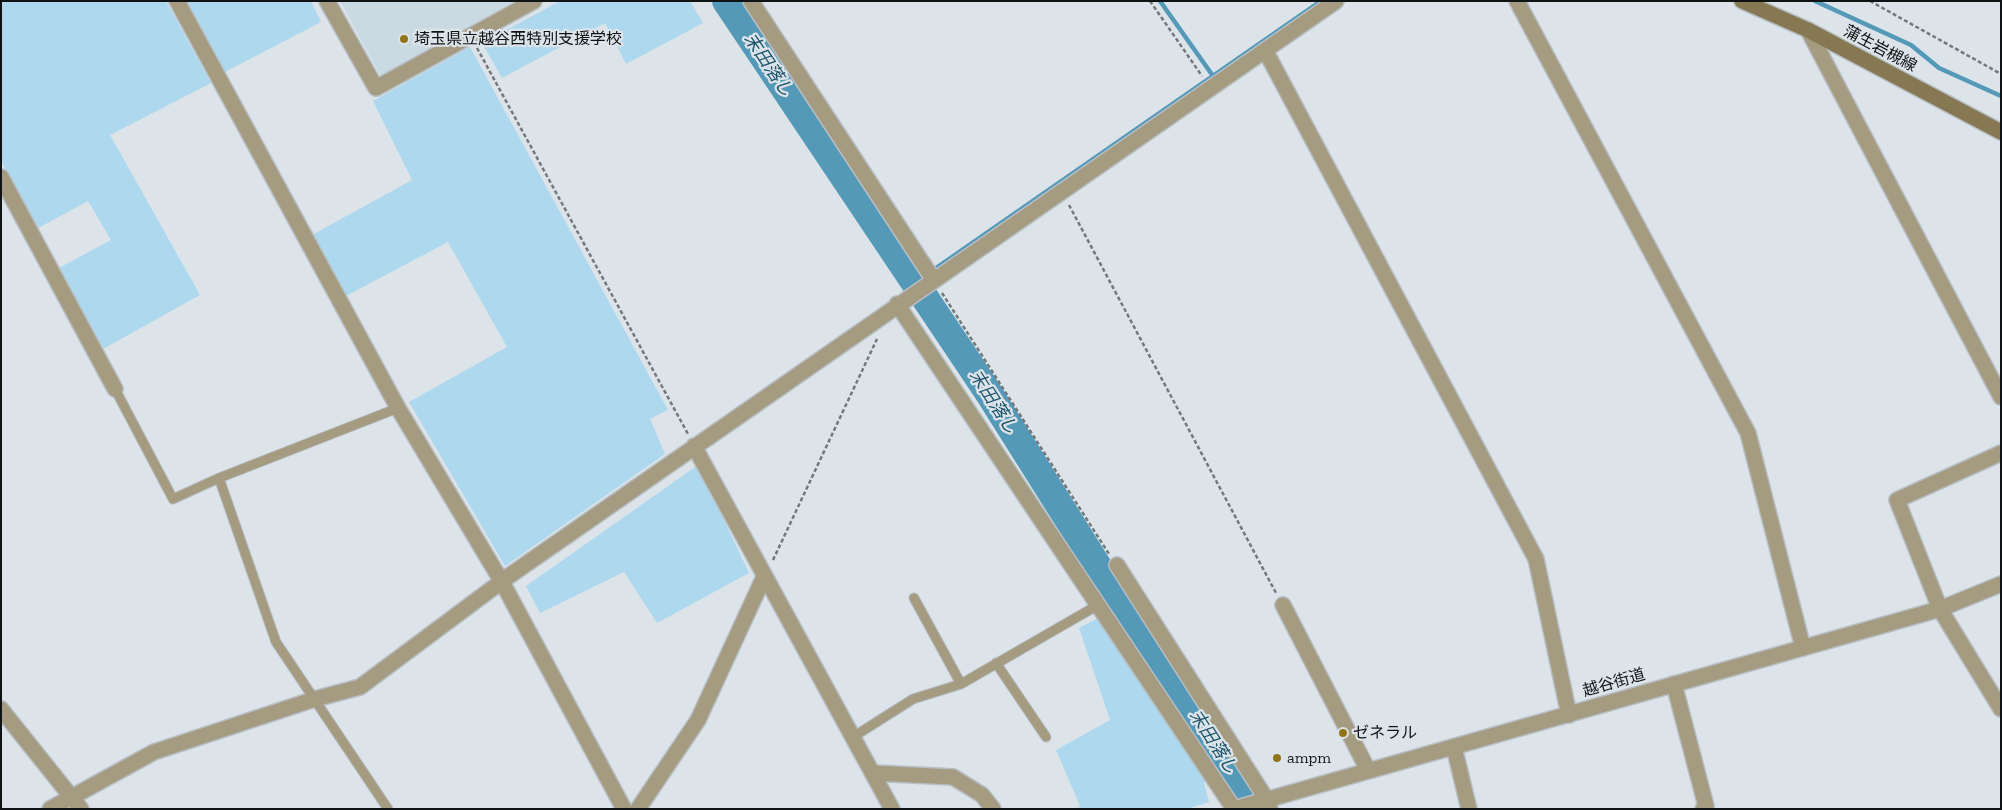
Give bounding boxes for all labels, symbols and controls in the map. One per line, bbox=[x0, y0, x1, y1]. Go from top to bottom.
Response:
street label: 蒲生岩槻線 bbox=[1840, 22, 1920, 76]
place label: 埼玉県立越谷西特別支援学校 bbox=[414, 29, 622, 49]
water label: 末田落し bbox=[739, 29, 797, 101]
marker: 埼玉県立越谷西特別支援学校 bbox=[398, 33, 410, 45]
water label: 末田落し bbox=[964, 366, 1022, 438]
street label: 越谷街道 bbox=[1581, 665, 1647, 701]
water label: 末田落し bbox=[1184, 706, 1242, 778]
place label: ゼネラル bbox=[1353, 723, 1417, 743]
marker: ゼネラル bbox=[1337, 727, 1349, 739]
place label: ampm bbox=[1287, 748, 1331, 768]
marker: ampm bbox=[1271, 752, 1283, 764]

